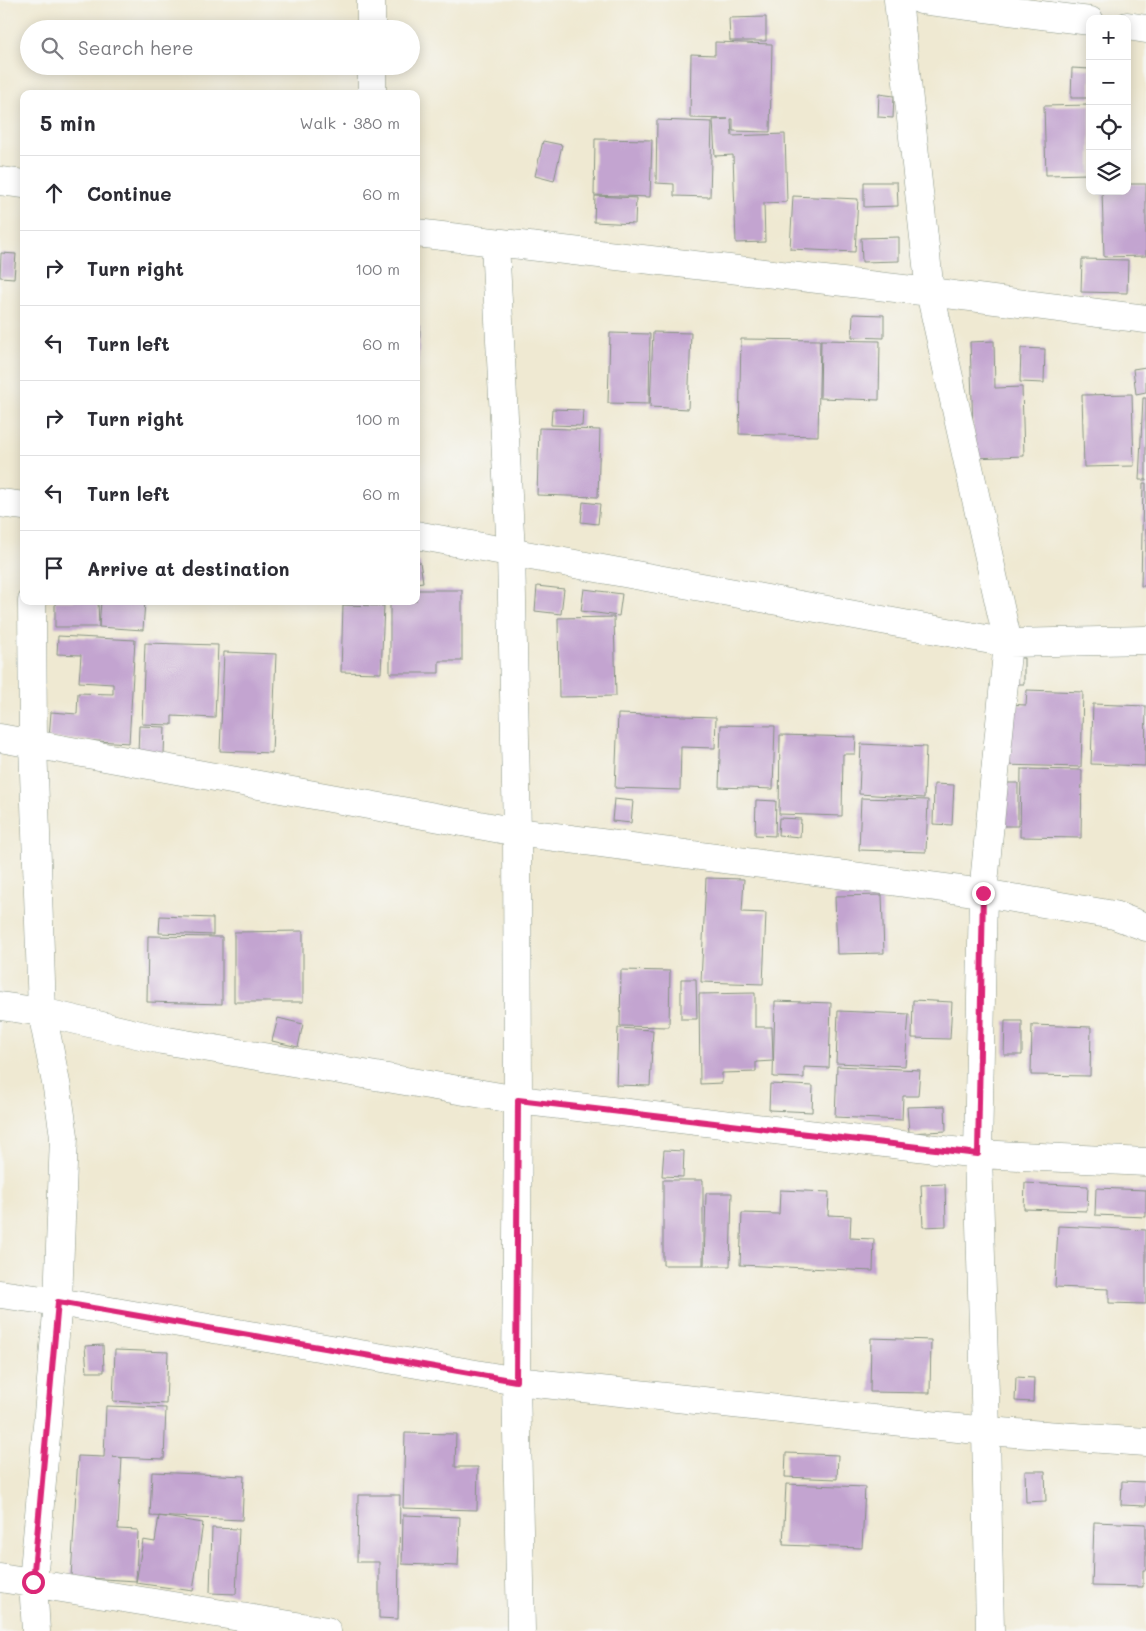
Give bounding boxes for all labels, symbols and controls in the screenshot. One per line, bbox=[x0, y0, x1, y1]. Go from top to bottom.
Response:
map controls bbox=[1086, 15, 1131, 195]
button: + bbox=[1086, 15, 1131, 60]
search box bbox=[20, 20, 420, 75]
icon: search bbox=[38, 34, 66, 62]
text: Search here bbox=[78, 35, 194, 60]
button: − bbox=[1086, 60, 1131, 105]
button: locate bbox=[1086, 105, 1131, 150]
text: 5 min bbox=[40, 109, 96, 136]
text: Walk · 380 m bbox=[299, 112, 400, 133]
button: layers bbox=[1086, 150, 1131, 195]
icon: ahead bbox=[40, 179, 68, 207]
text: Continue bbox=[87, 181, 172, 206]
text: 60 m bbox=[363, 183, 400, 204]
icon: right bbox=[40, 254, 68, 282]
text: Turn right bbox=[87, 256, 184, 281]
text: 100 m bbox=[355, 258, 400, 279]
icon: left bbox=[40, 329, 68, 357]
text: Turn left bbox=[87, 331, 170, 356]
text: 60 m bbox=[363, 333, 400, 354]
icon: right bbox=[40, 404, 68, 432]
text: Turn right bbox=[87, 406, 184, 431]
text: 100 m bbox=[355, 408, 400, 429]
icon: left bbox=[40, 479, 68, 507]
text: Turn left bbox=[87, 481, 170, 506]
text: 60 m bbox=[363, 483, 400, 504]
icon: arrive bbox=[40, 554, 68, 582]
text: Arrive at destination bbox=[87, 556, 290, 581]
route end bbox=[972, 882, 995, 905]
route start bbox=[22, 1571, 45, 1594]

